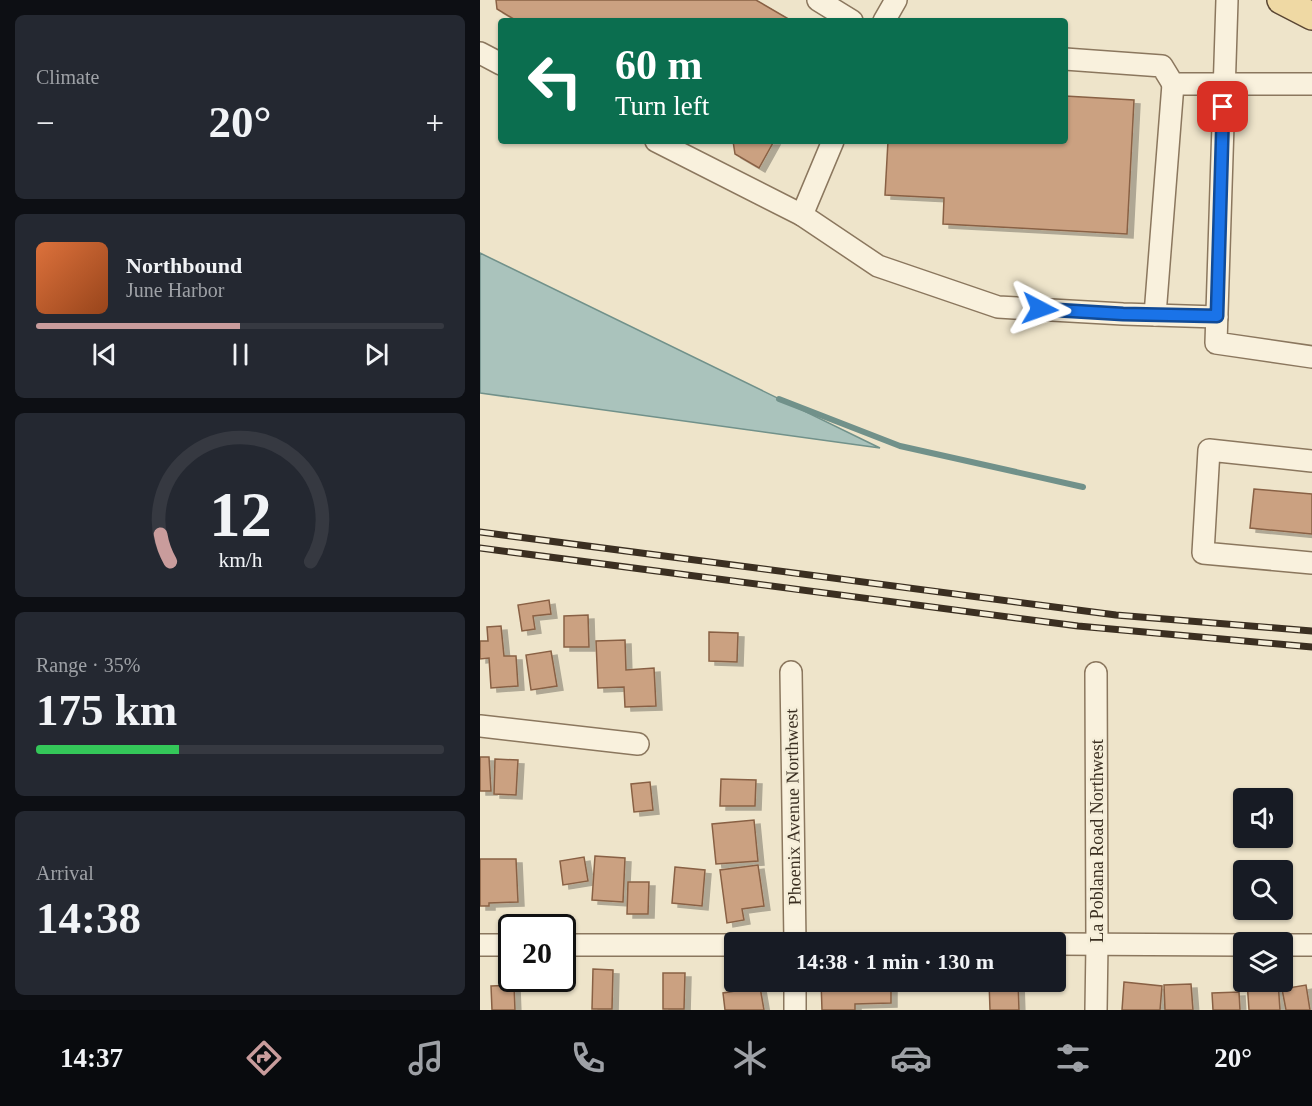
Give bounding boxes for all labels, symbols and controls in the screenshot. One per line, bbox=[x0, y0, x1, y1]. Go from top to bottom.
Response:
icon: left bbox=[516, 42, 594, 120]
text: 60 m bbox=[615, 42, 703, 88]
text: Climate bbox=[36, 66, 99, 88]
pin bbox=[1197, 81, 1248, 132]
icon: arrive bbox=[1206, 90, 1239, 123]
text: Turn left bbox=[615, 91, 709, 121]
text: 20° bbox=[209, 97, 272, 147]
text: − bbox=[36, 105, 55, 141]
text: + bbox=[425, 105, 444, 141]
text: Northbound bbox=[126, 253, 242, 278]
position arrow bbox=[1008, 277, 1072, 341]
text: June Harbor bbox=[126, 279, 224, 301]
icon: previous bbox=[88, 338, 121, 371]
icon: pause bbox=[224, 338, 257, 371]
icon: next bbox=[360, 338, 393, 371]
text: 12 bbox=[209, 480, 271, 549]
text: km/h bbox=[218, 548, 262, 572]
text: Range · 35% bbox=[36, 654, 140, 676]
text: 175 km bbox=[36, 685, 177, 735]
street label: Phoenix Avenue Northwest bbox=[781, 709, 805, 905]
street label: La Poblana Road Northwest bbox=[1087, 739, 1107, 943]
map controls bbox=[1233, 788, 1293, 992]
button: sound bbox=[1233, 788, 1293, 848]
button: search bbox=[1233, 860, 1293, 920]
text: Arrival bbox=[36, 862, 94, 884]
text: 14:38 bbox=[36, 893, 141, 943]
speed limit sign: 20 bbox=[498, 914, 576, 992]
button: layers bbox=[1233, 932, 1293, 992]
text: 14:38 · 1 min · 130 m bbox=[796, 949, 994, 974]
icon: directions bbox=[243, 1037, 285, 1079]
icon: music bbox=[405, 1037, 447, 1079]
icon: phone bbox=[567, 1037, 609, 1079]
icon: climate bbox=[729, 1037, 771, 1079]
icon: car bbox=[890, 1037, 932, 1079]
icon: filters bbox=[1052, 1037, 1094, 1079]
text: 14:37 bbox=[60, 1043, 123, 1073]
text: 20° bbox=[1214, 1043, 1252, 1073]

